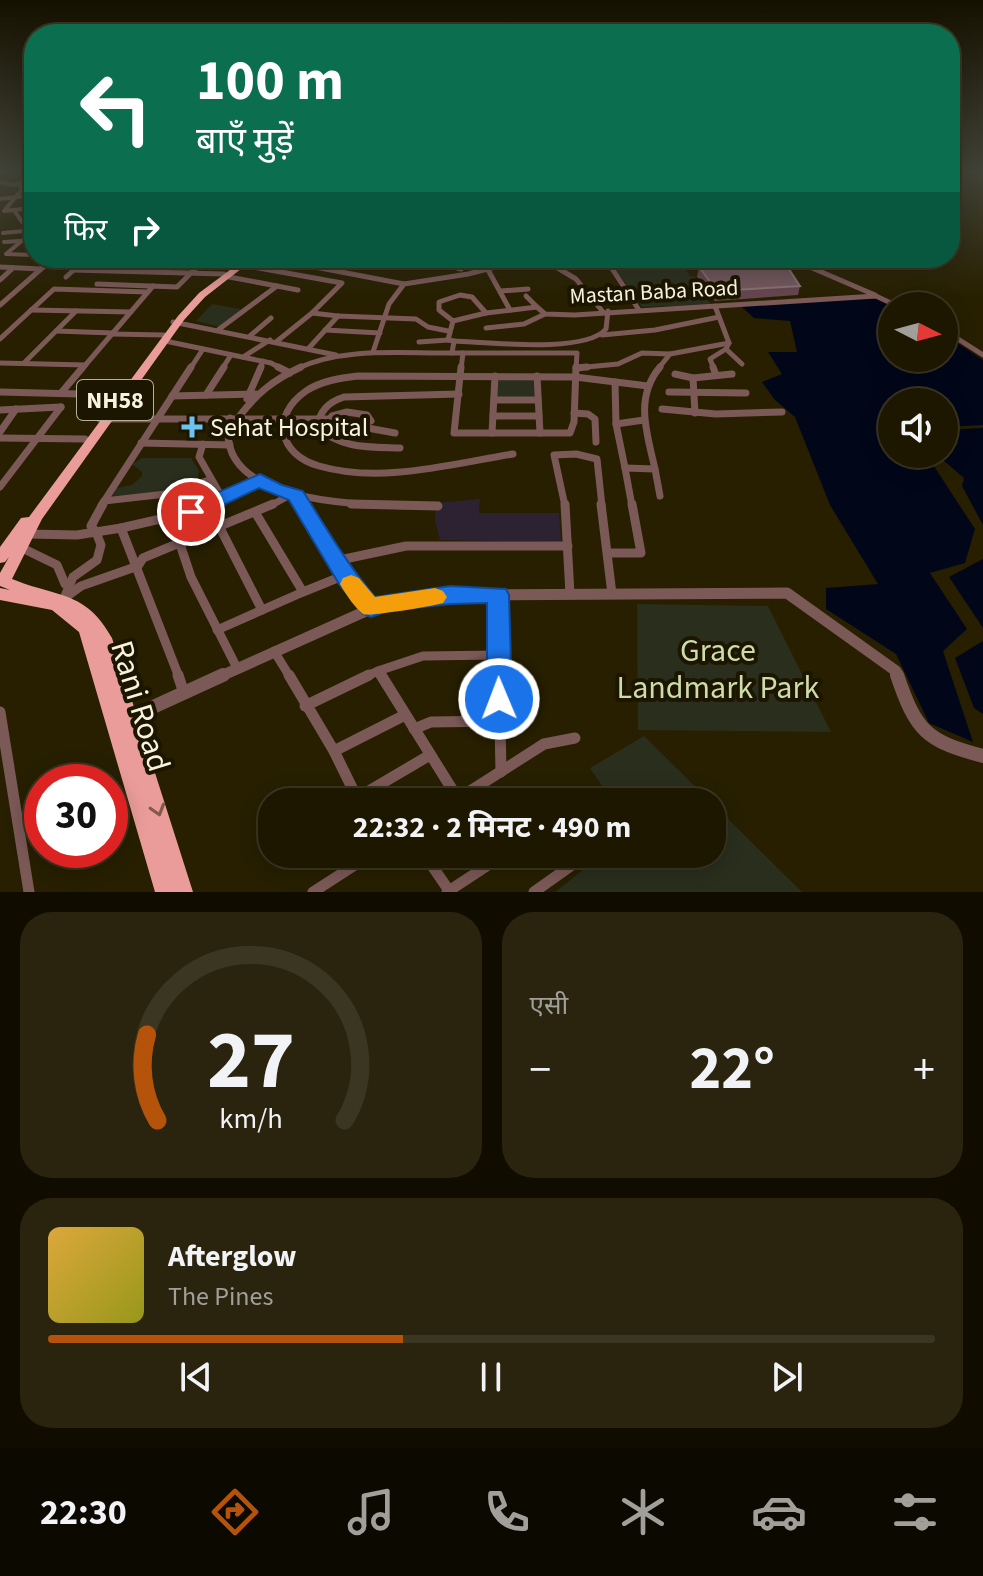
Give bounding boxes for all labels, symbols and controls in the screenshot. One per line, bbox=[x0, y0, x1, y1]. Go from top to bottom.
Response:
text: 100 m bbox=[196, 42, 344, 121]
icon: left bbox=[64, 56, 168, 160]
text: बाएँ मुड़ें bbox=[196, 116, 294, 167]
icon: right bbox=[123, 208, 167, 252]
text: फिर bbox=[64, 209, 107, 252]
street label: Mastan Baba Road bbox=[569, 272, 739, 312]
north arrow bbox=[878, 292, 958, 372]
map controls bbox=[878, 292, 958, 468]
road number: NH58 bbox=[77, 380, 153, 420]
button: sound bbox=[878, 388, 958, 468]
place label: Sehat Hospital bbox=[210, 409, 368, 446]
marker: Sehat Hospital bbox=[181, 416, 203, 438]
pin bbox=[157, 478, 225, 546]
icon: arrive bbox=[169, 490, 213, 534]
park label: Grace Landmark Park bbox=[617, 628, 820, 711]
street label: Rani Road bbox=[98, 635, 182, 777]
position arrow bbox=[457, 657, 541, 741]
speed limit sign: 30 bbox=[24, 764, 128, 868]
one-way arrow bbox=[148, 803, 164, 817]
text: 22:32 · 2 मिनट · 490 m bbox=[353, 806, 631, 849]
text: एसी bbox=[530, 987, 568, 1024]
text: 27 bbox=[207, 1002, 295, 1120]
text: 22° bbox=[690, 1027, 775, 1112]
text: − bbox=[530, 1039, 551, 1102]
text: + bbox=[913, 1039, 935, 1102]
text: km/h bbox=[219, 1099, 282, 1139]
text: Afterglow bbox=[168, 1235, 296, 1278]
text: The Pines bbox=[168, 1278, 273, 1315]
icon: previous bbox=[174, 1355, 218, 1399]
icon: pause bbox=[469, 1355, 513, 1399]
icon: next bbox=[765, 1355, 809, 1399]
icon: directions bbox=[207, 1484, 263, 1540]
icon: music bbox=[343, 1484, 399, 1540]
icon: phone bbox=[479, 1484, 535, 1540]
icon: climate bbox=[615, 1484, 671, 1540]
icon: car bbox=[751, 1484, 807, 1540]
icon: filters bbox=[887, 1484, 943, 1540]
text: 22:30 bbox=[40, 1487, 127, 1538]

